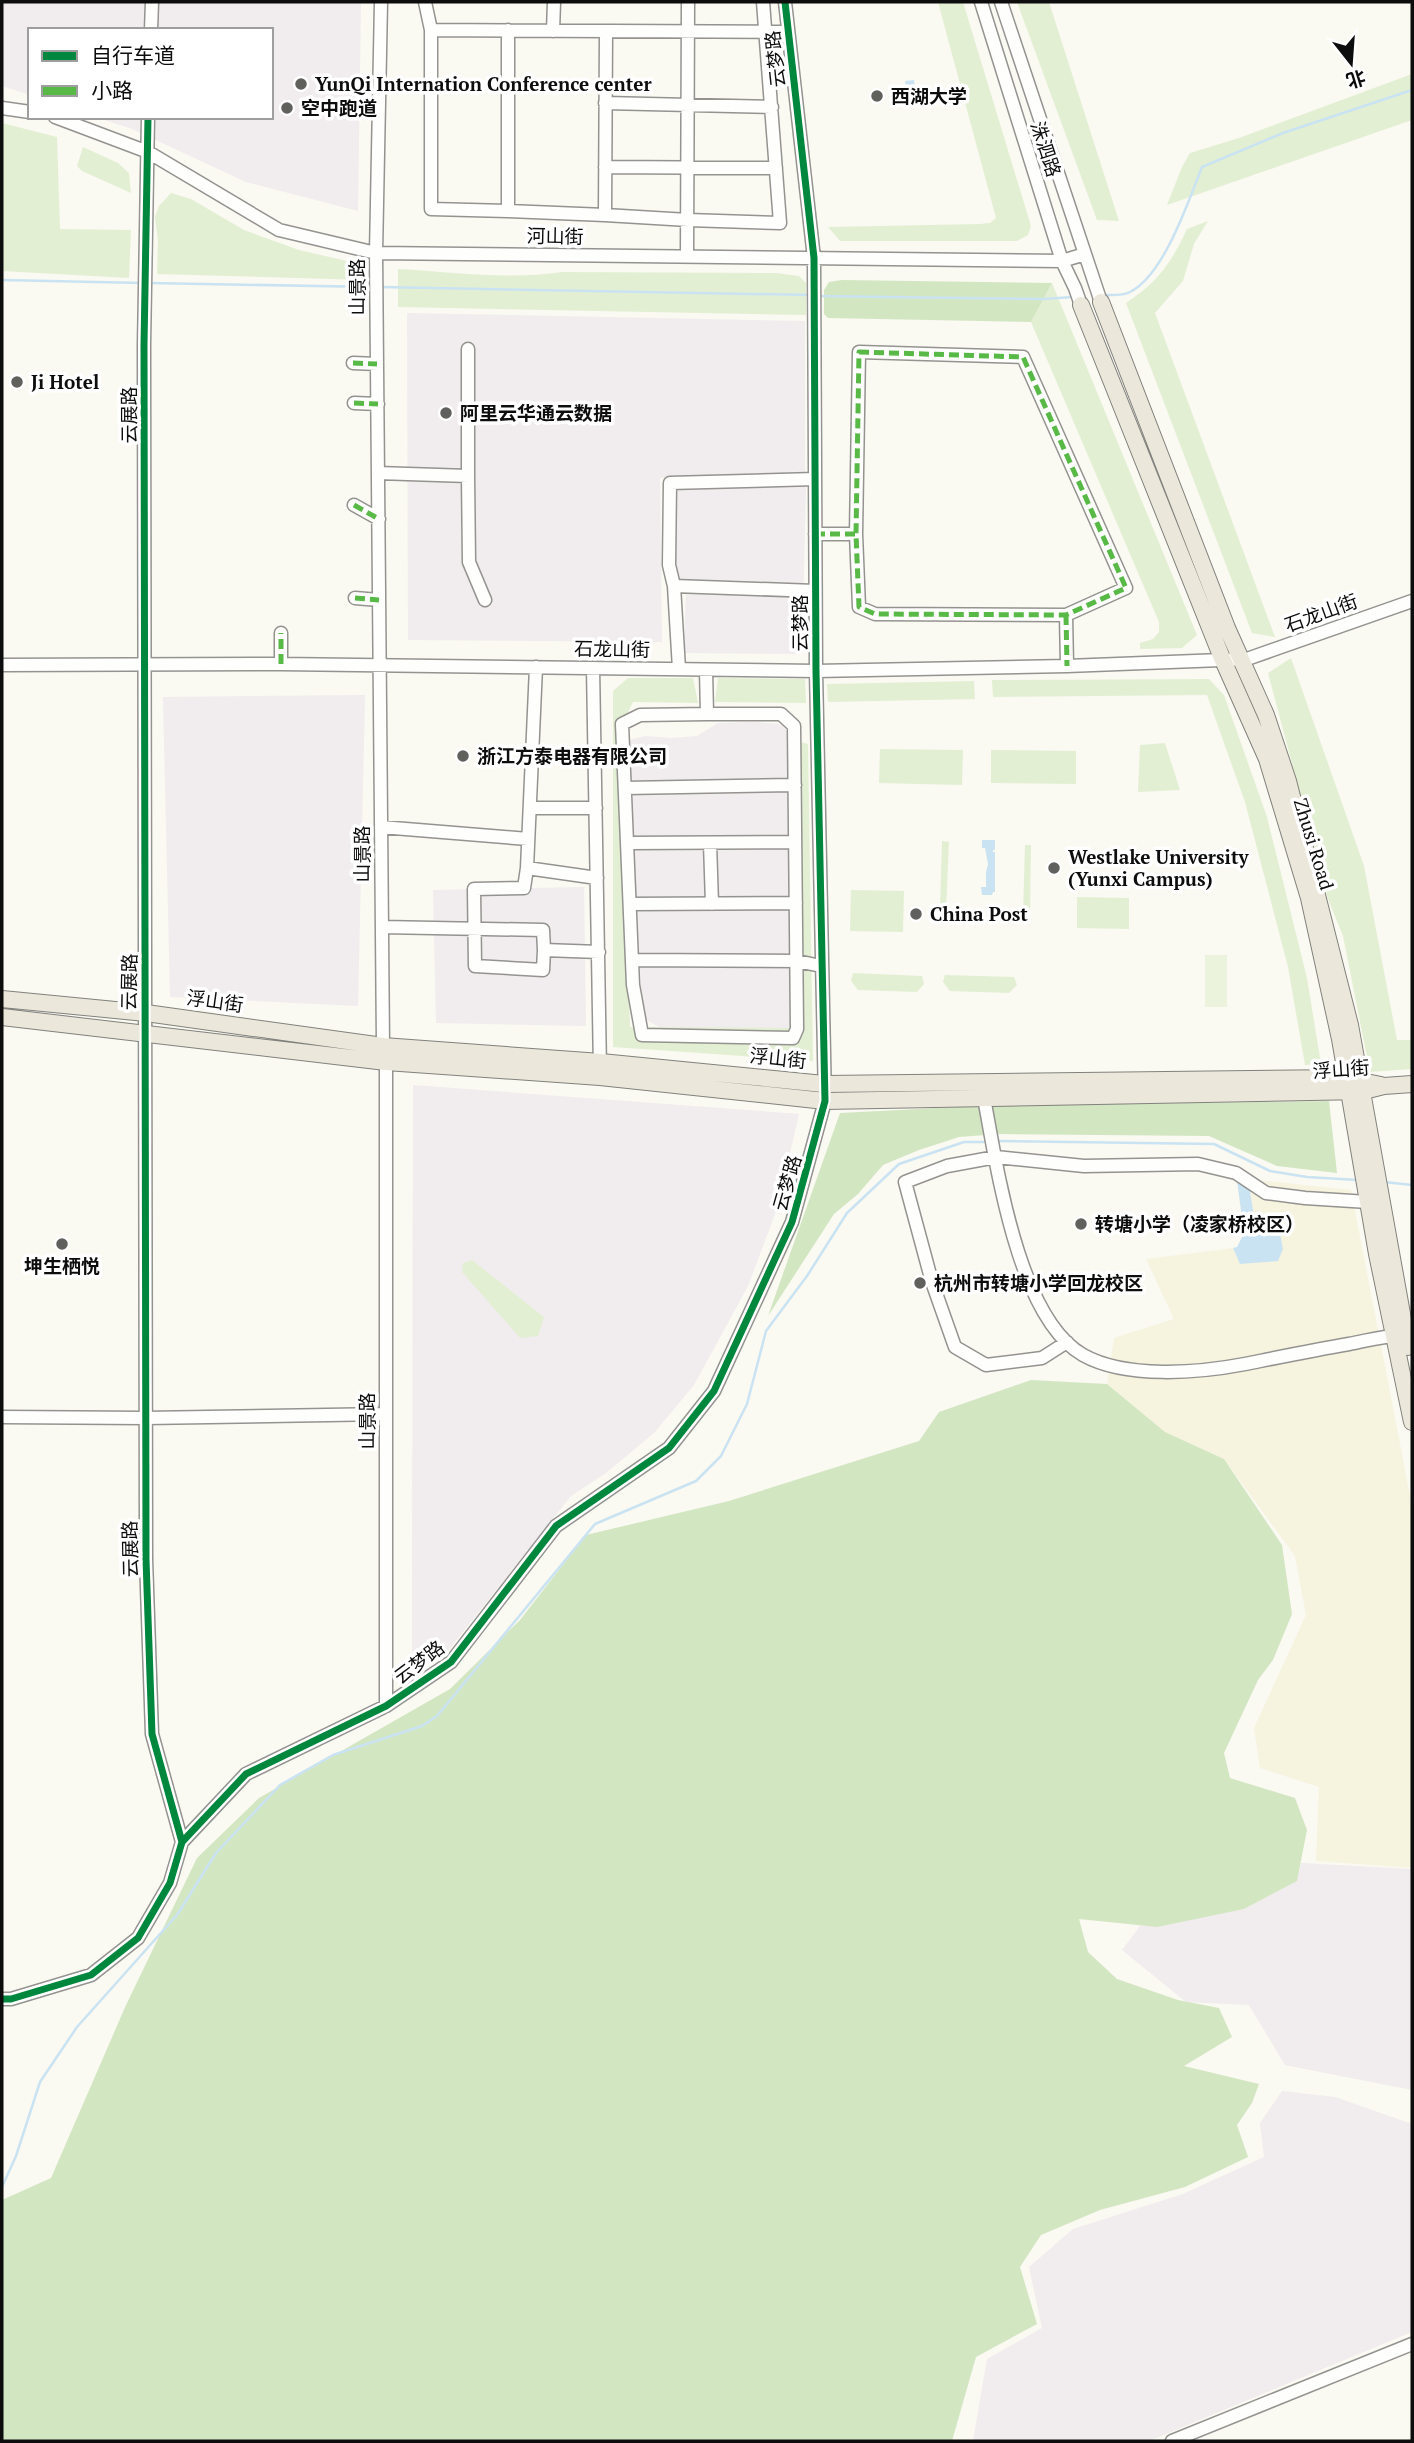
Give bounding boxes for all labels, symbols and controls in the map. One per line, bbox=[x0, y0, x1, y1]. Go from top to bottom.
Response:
legend bbox=[28, 28, 273, 119]
north arrow bbox=[1316, 28, 1386, 98]
street label: 云梦路 bbox=[759, 29, 790, 89]
text: 自行车道 bbox=[91, 41, 175, 69]
text: 北 bbox=[1343, 65, 1369, 94]
place label: YunQi Internation Conference center bbox=[315, 71, 653, 96]
text: 小路 bbox=[91, 76, 133, 104]
marker: YunQi Internation Conference center bbox=[293, 76, 309, 92]
place label: 西湖大学 bbox=[891, 83, 967, 108]
marker: 西湖大学 bbox=[869, 88, 885, 104]
place label: 空中跑道 bbox=[301, 95, 377, 120]
marker: 空中跑道 bbox=[279, 100, 295, 116]
street label: 洙泗路 bbox=[1026, 118, 1067, 180]
street label: 河山街 bbox=[526, 223, 584, 248]
street label: 山景路 bbox=[344, 258, 369, 316]
place label: Ji Hotel bbox=[31, 369, 99, 394]
marker: Ji Hotel bbox=[9, 374, 25, 390]
street label: 云展路 bbox=[116, 386, 141, 444]
place label: 阿里云华通云数据 bbox=[460, 400, 612, 425]
marker: 阿里云华通云数据 bbox=[438, 405, 454, 421]
street label: 石龙山街 bbox=[1281, 588, 1361, 637]
street label: 云梦路 bbox=[787, 594, 812, 652]
street label: 石龙山街 bbox=[574, 635, 650, 662]
place label: 浙江方泰电器有限公司 bbox=[477, 743, 667, 768]
marker: 浙江方泰电器有限公司 bbox=[455, 748, 471, 764]
street label: Zhusi Road bbox=[1289, 795, 1340, 893]
street label: 山景路 bbox=[349, 825, 374, 883]
place label: Westlake University (Yunxi Campus) bbox=[1068, 844, 1249, 891]
marker: Westlake University (Yunxi Campus) bbox=[1046, 860, 1062, 876]
place label: China Post bbox=[930, 901, 1028, 926]
marker: China Post bbox=[908, 906, 924, 922]
street label: 云展路 bbox=[116, 953, 141, 1011]
street label: 浮山街 bbox=[185, 984, 245, 1017]
street label: 浮山街 bbox=[748, 1042, 808, 1073]
street label: 浮山街 bbox=[1312, 1054, 1370, 1083]
street label: 云梦路 bbox=[767, 1152, 806, 1214]
place label: 转塘小学（凌家桥校区） bbox=[1095, 1211, 1304, 1236]
marker: 转塘小学（凌家桥校区） bbox=[1073, 1216, 1089, 1232]
marker: 坤生栖悦 bbox=[54, 1236, 70, 1252]
place label: 坤生栖悦 bbox=[24, 1253, 100, 1278]
place label: 杭州市转塘小学回龙校区 bbox=[934, 1270, 1143, 1295]
marker: 杭州市转塘小学回龙校区 bbox=[912, 1275, 928, 1291]
street label: 山景路 bbox=[354, 1392, 379, 1450]
street label: 云展路 bbox=[117, 1520, 142, 1578]
street label: 云梦路 bbox=[388, 1634, 449, 1689]

